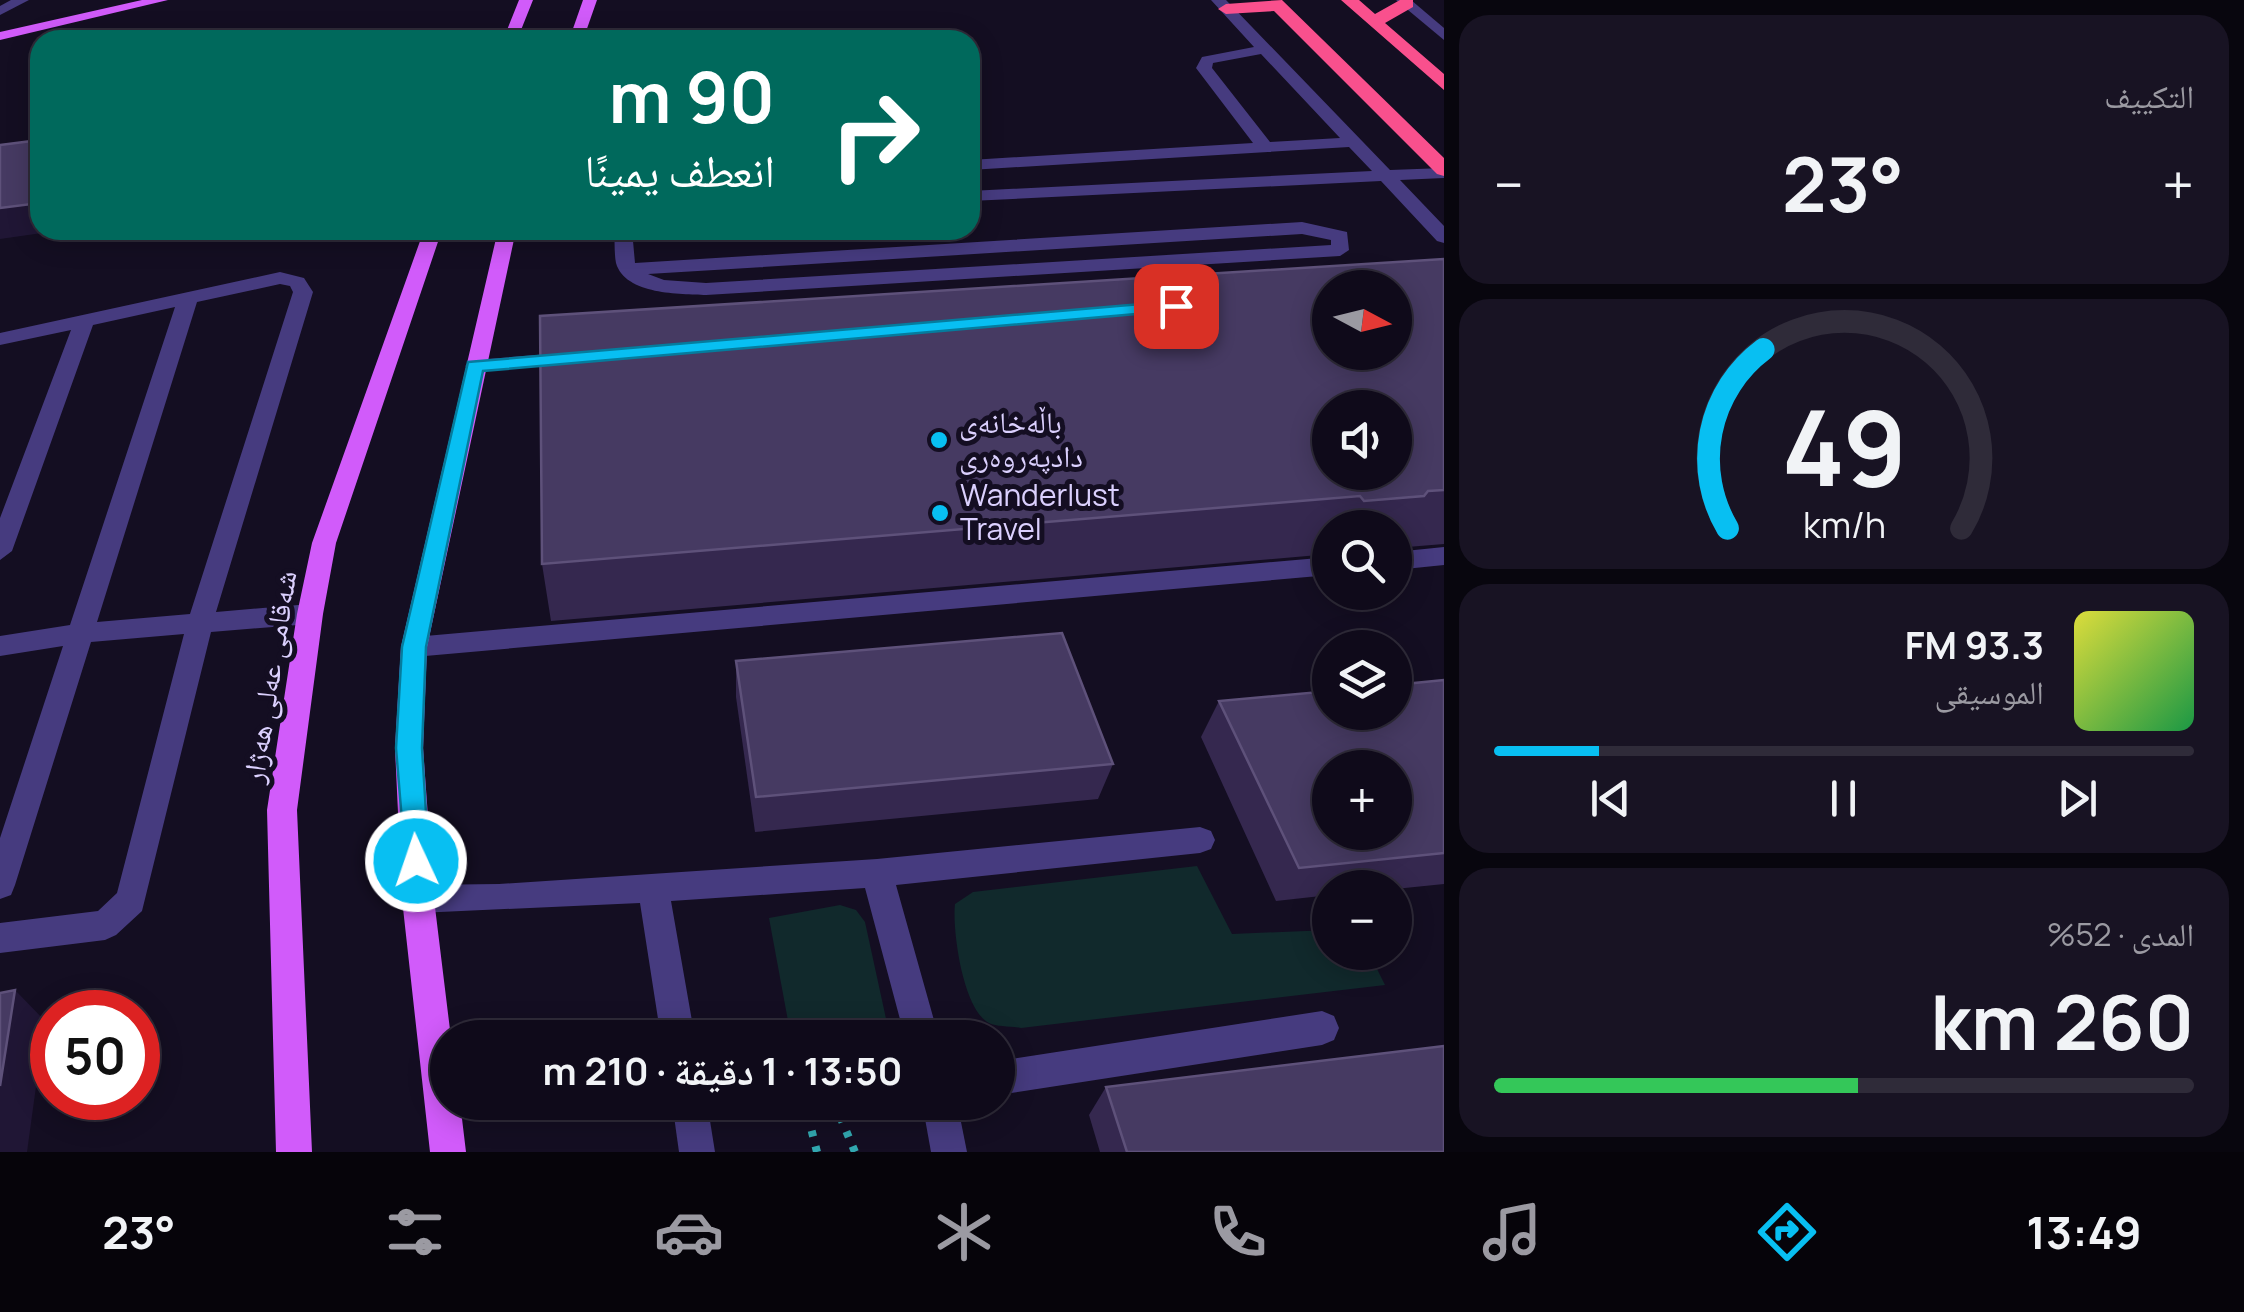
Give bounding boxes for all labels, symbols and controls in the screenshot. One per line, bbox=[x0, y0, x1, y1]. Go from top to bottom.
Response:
text: 90 m bbox=[608, 48, 775, 144]
icon: right bbox=[810, 70, 940, 200]
text: التكييف bbox=[2104, 74, 2194, 118]
text: 23° bbox=[1782, 132, 1904, 235]
text: انعطف يمينًا bbox=[584, 139, 775, 201]
text: − bbox=[1494, 146, 1524, 222]
text: + bbox=[2162, 146, 2194, 222]
pin bbox=[1134, 264, 1219, 349]
north arrow bbox=[1312, 270, 1412, 370]
map controls bbox=[1312, 270, 1412, 970]
icon: arrive bbox=[1149, 279, 1204, 334]
text: 49 bbox=[1781, 375, 1907, 517]
button: sound bbox=[1312, 390, 1412, 490]
place label: باڵەخانەی دادپەروەری bbox=[959, 401, 1083, 476]
marker: باڵەخانەی دادپەروەری bbox=[928, 429, 950, 451]
place label: Wanderlust Travel bbox=[960, 474, 1120, 549]
text: km/h bbox=[1802, 500, 1886, 549]
marker: Wanderlust Travel bbox=[929, 502, 951, 524]
button: search bbox=[1312, 510, 1412, 610]
street label: شەقامی عەلی هەژار bbox=[231, 568, 306, 787]
text: 93.3 FM bbox=[1905, 618, 2044, 670]
button: layers bbox=[1312, 630, 1412, 730]
text: الموسيقى bbox=[1934, 670, 2044, 714]
button: + bbox=[1312, 750, 1412, 850]
icon: previous bbox=[1583, 771, 1638, 826]
icon: pause bbox=[1816, 771, 1871, 826]
icon: next bbox=[2050, 771, 2105, 826]
position arrow bbox=[364, 809, 468, 913]
button: − bbox=[1312, 870, 1412, 970]
text: المدى · 52% bbox=[2047, 912, 2194, 956]
text: 260 km bbox=[1931, 970, 2194, 1073]
speed limit sign: 50 bbox=[30, 990, 160, 1120]
text: 13:50 · 1 دقيقة · 210 m bbox=[543, 1044, 902, 1096]
icon: filters bbox=[380, 1197, 450, 1267]
icon: car bbox=[654, 1197, 724, 1267]
icon: climate bbox=[929, 1197, 999, 1267]
icon: phone bbox=[1203, 1197, 1273, 1267]
icon: music bbox=[1477, 1197, 1547, 1267]
icon: directions bbox=[1752, 1197, 1822, 1267]
text: 23° bbox=[102, 1201, 175, 1263]
text: 13:49 bbox=[2026, 1201, 2142, 1263]

